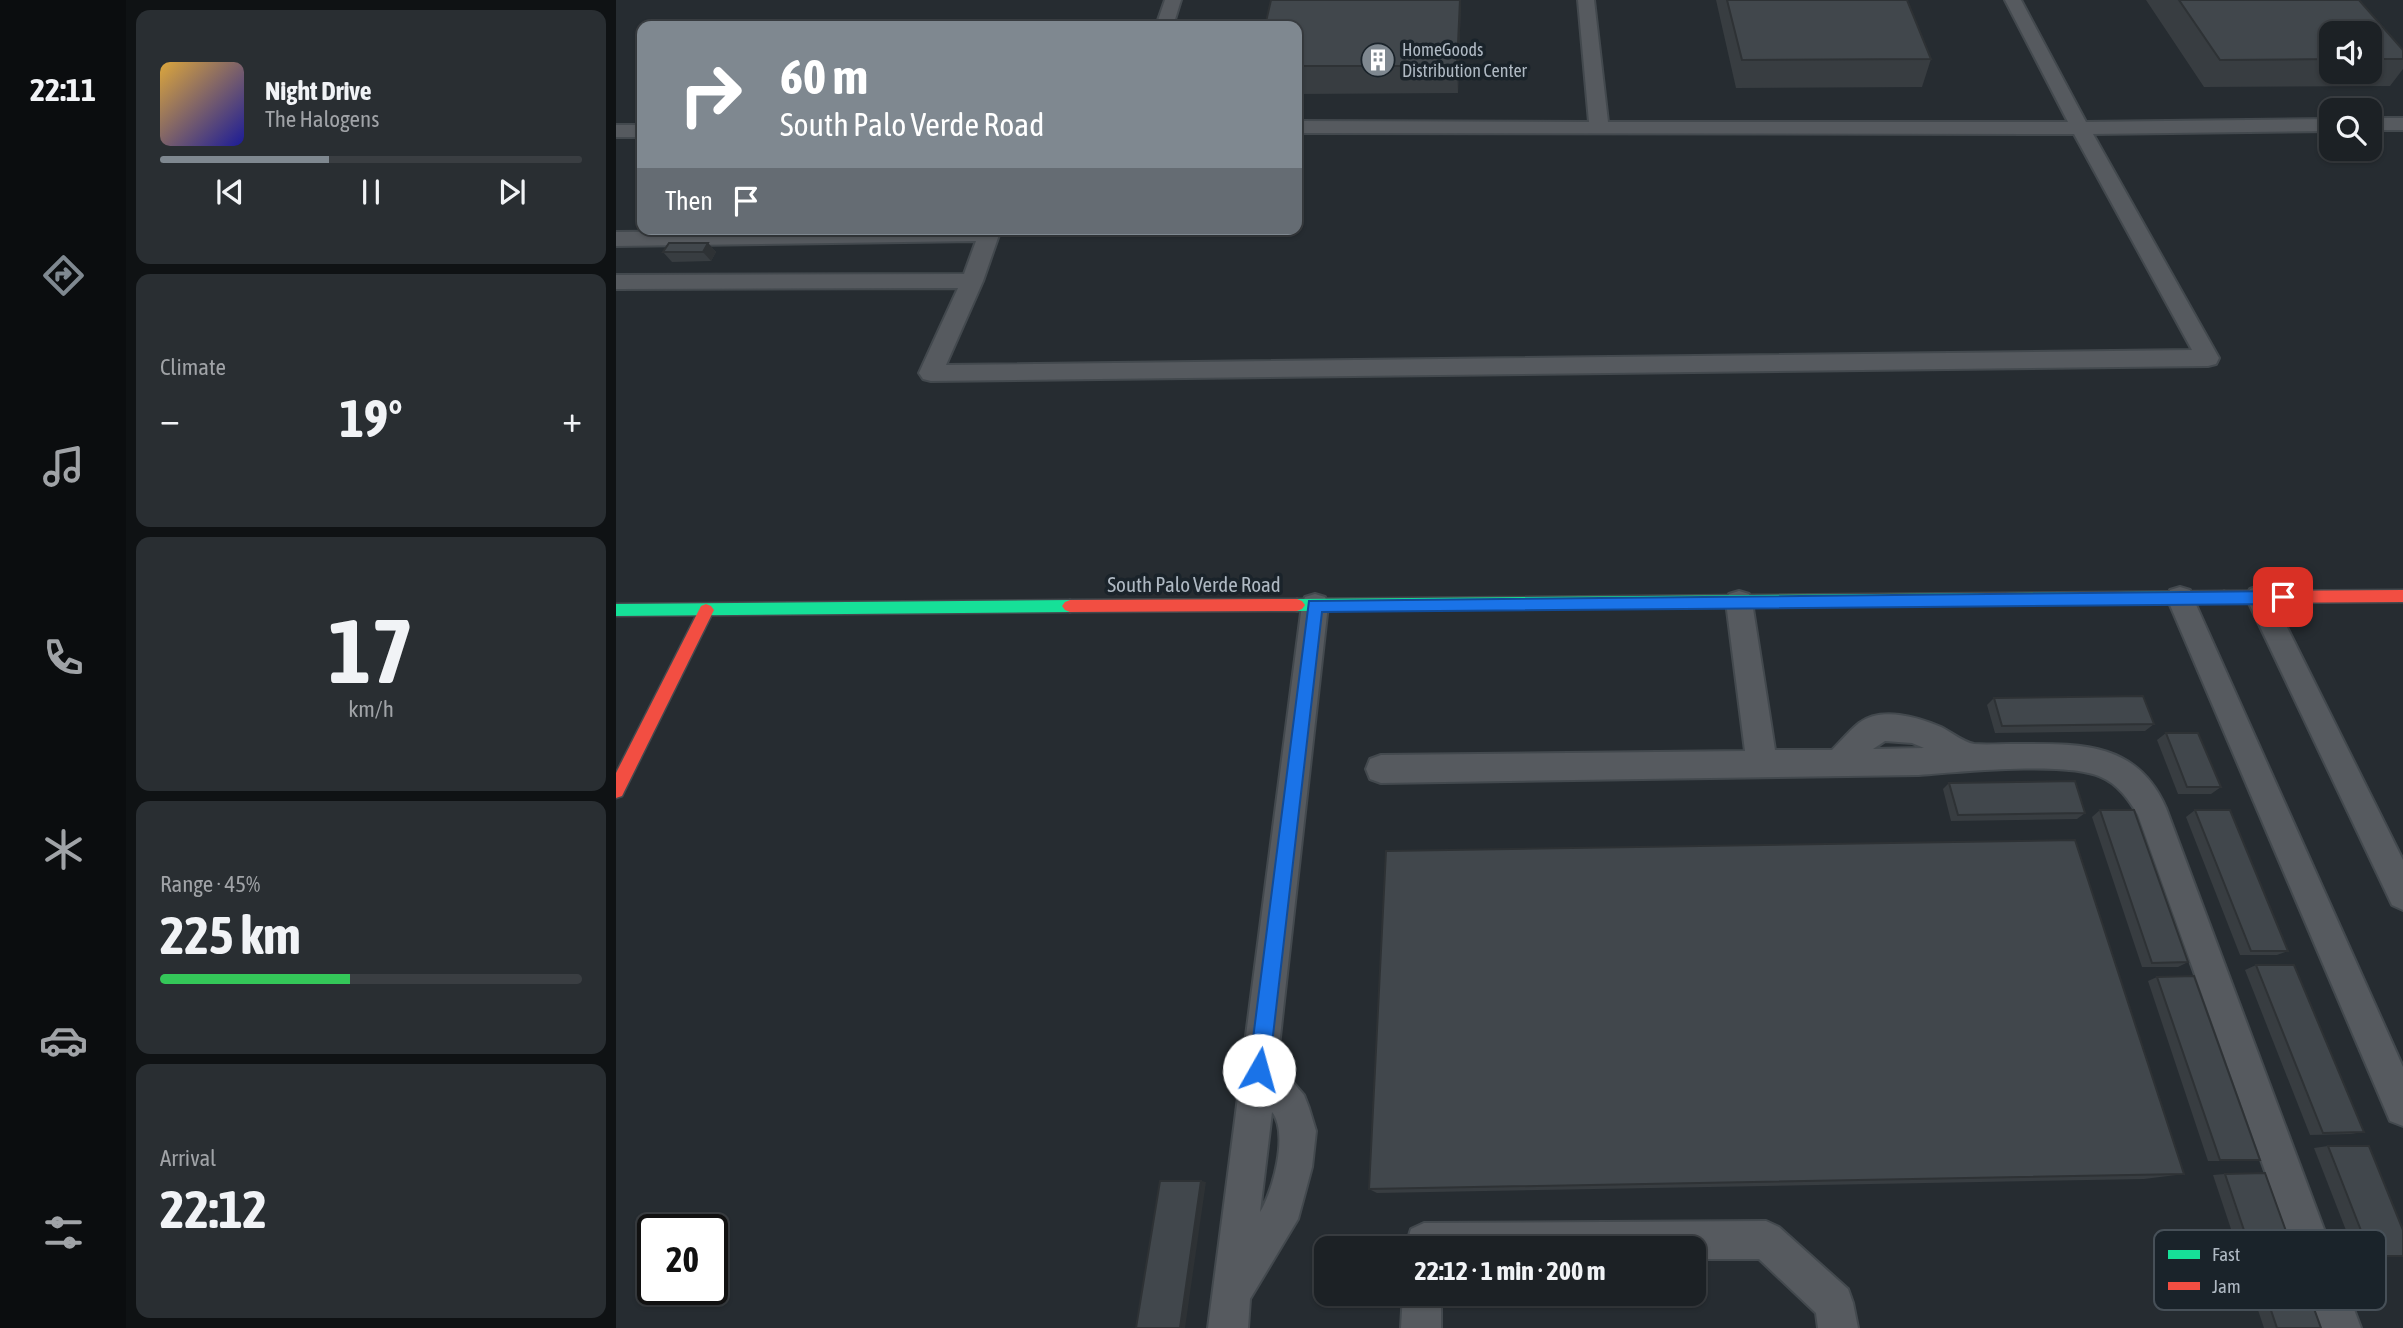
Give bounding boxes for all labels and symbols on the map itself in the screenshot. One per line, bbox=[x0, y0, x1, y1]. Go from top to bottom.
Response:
place label: HomeGoods Distribution Center bbox=[1402, 39, 1528, 81]
building icon: HomeGoods Distribution Center bbox=[1359, 41, 1397, 79]
pin bbox=[2253, 567, 2313, 627]
street label: South Palo Verde Road bbox=[1107, 572, 1281, 596]
position arrow bbox=[1222, 1033, 1296, 1107]
speed limit sign: 20 bbox=[637, 1214, 728, 1305]
legend bbox=[2154, 1230, 2386, 1310]
text: Fast bbox=[2212, 1243, 2240, 1265]
text: Jam bbox=[2212, 1275, 2241, 1297]

